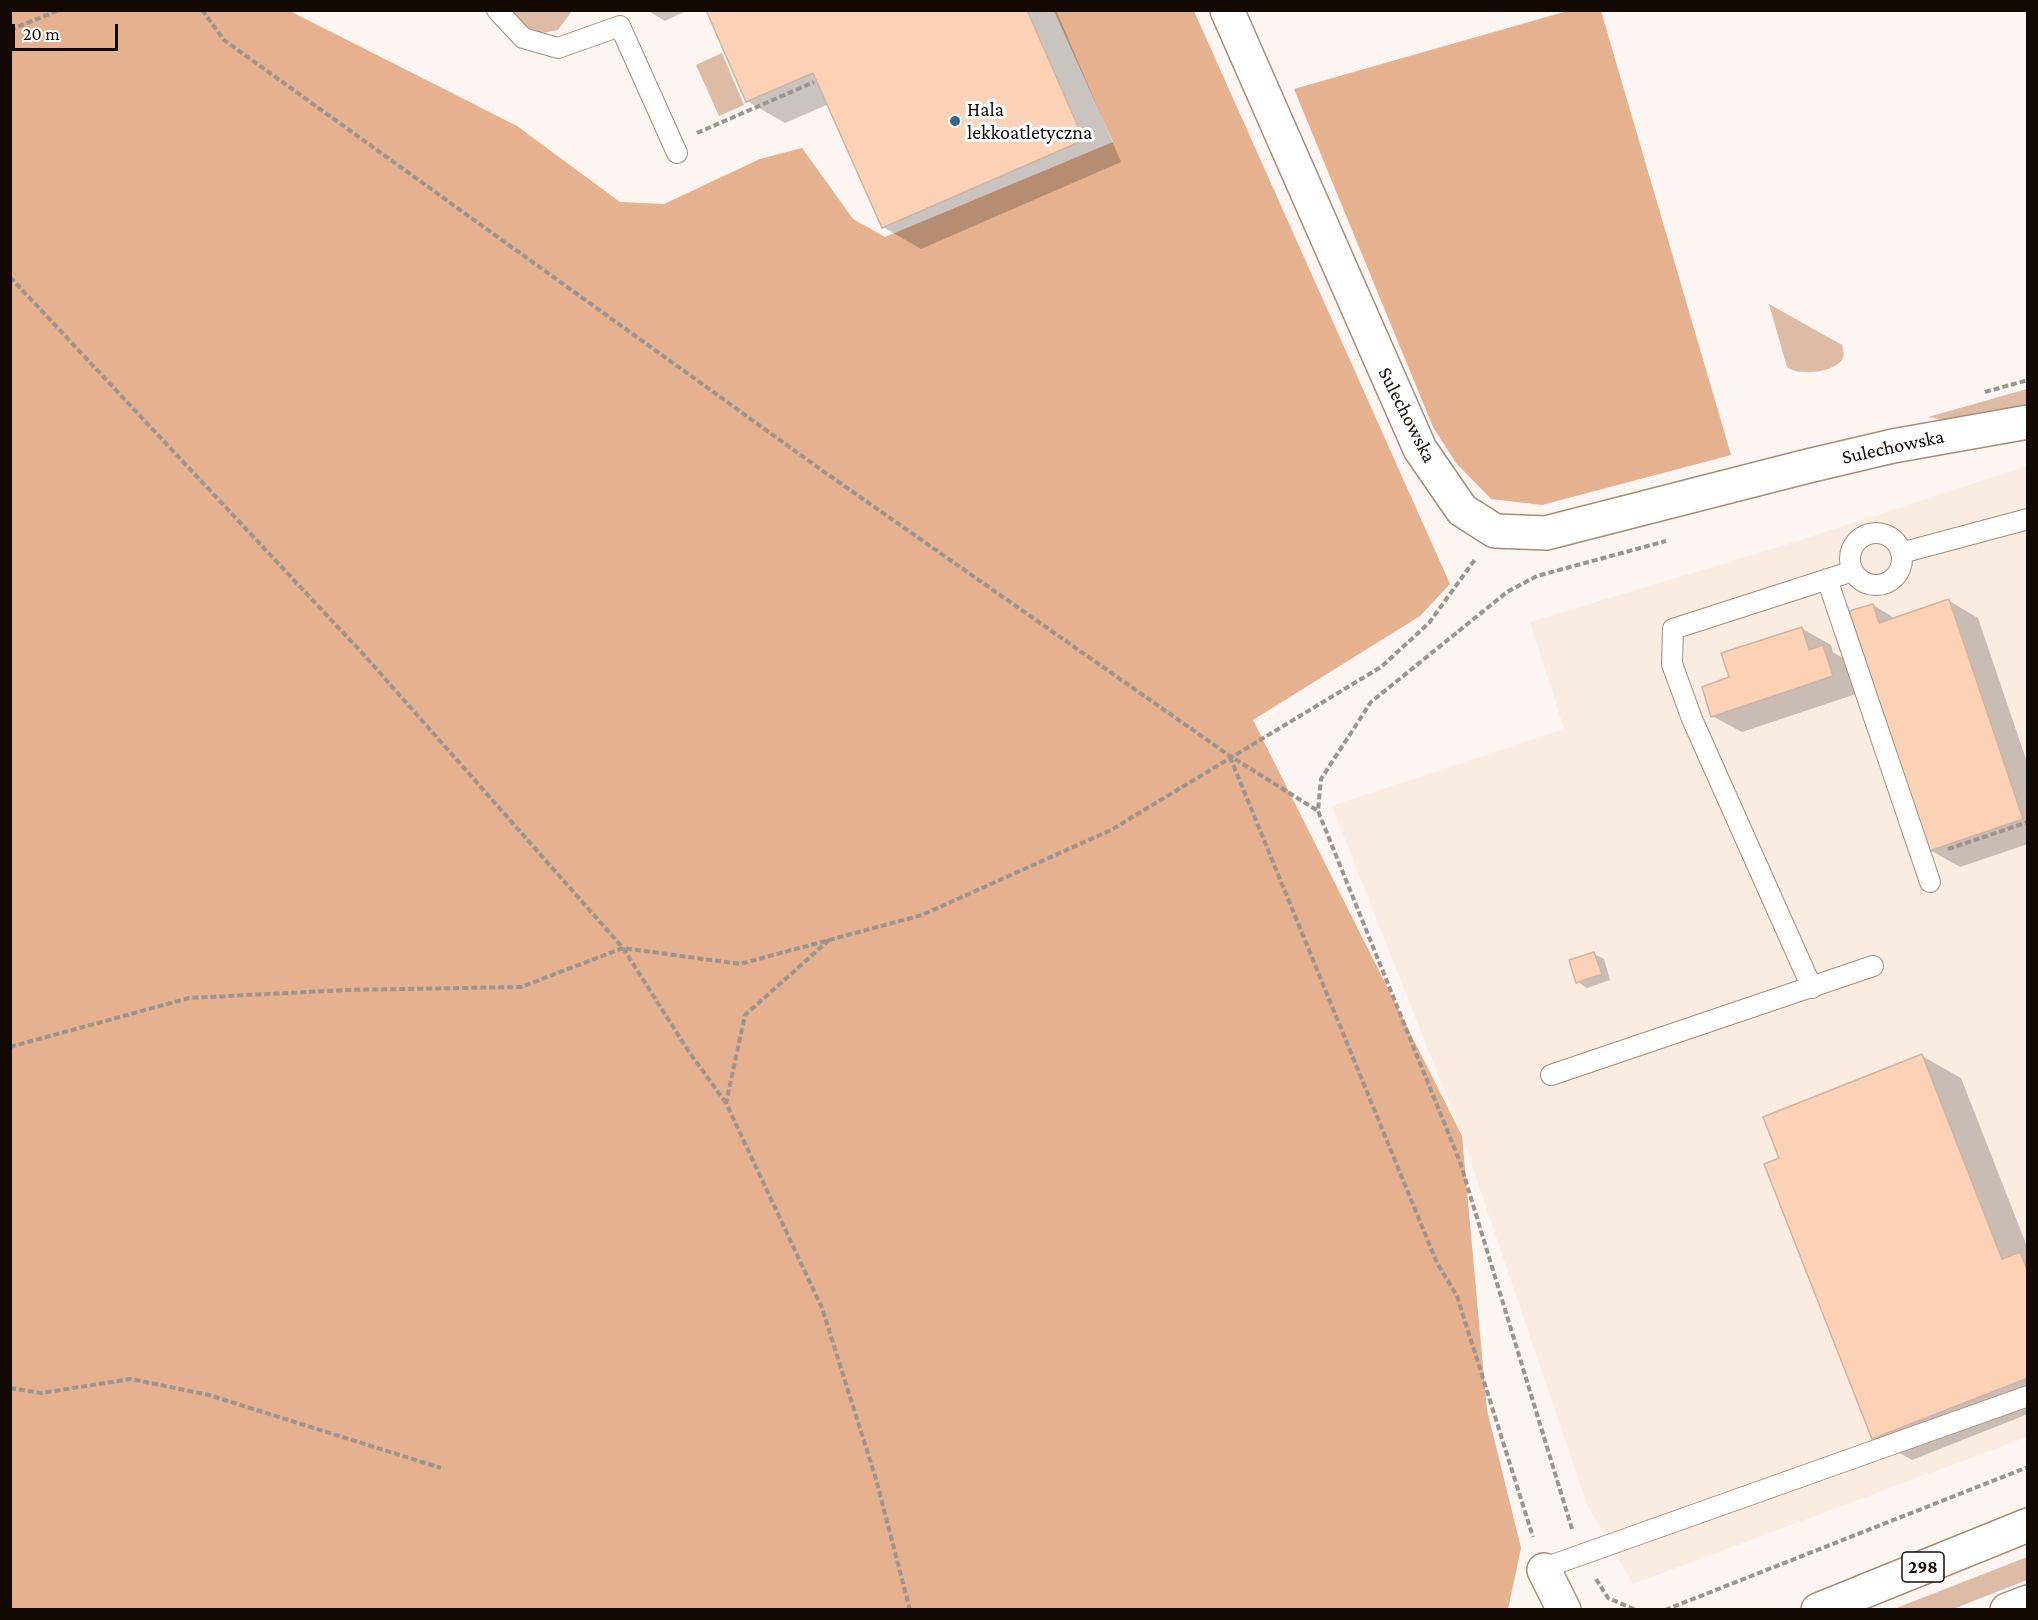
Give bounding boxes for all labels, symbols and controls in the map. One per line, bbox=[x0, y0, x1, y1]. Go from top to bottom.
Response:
scale bar bbox=[15, 12, 122, 50]
text: 20 m bbox=[23, 24, 60, 44]
place label: Hala lekkoatletyczna bbox=[967, 98, 1092, 145]
marker: Hala lekkoatletyczna bbox=[948, 114, 962, 128]
street label: Sulechowska bbox=[1373, 363, 1441, 467]
street label: Sulechowska bbox=[1840, 424, 1946, 470]
road number: 298 bbox=[1902, 1552, 1944, 1582]

